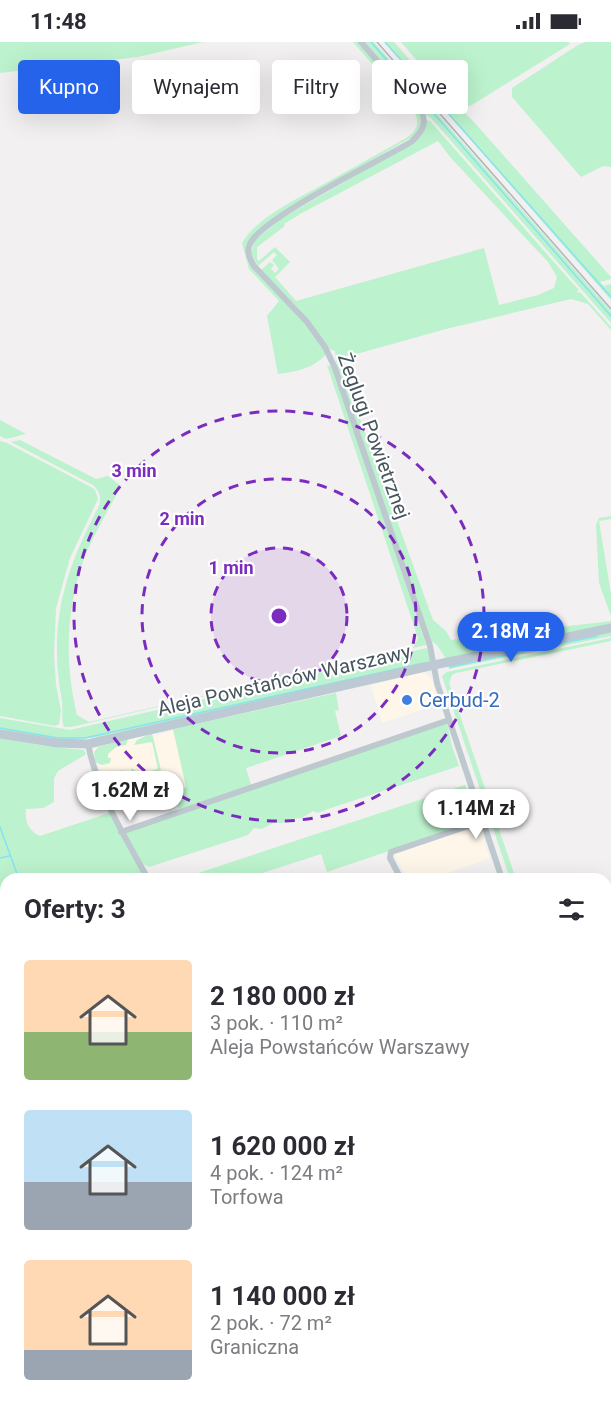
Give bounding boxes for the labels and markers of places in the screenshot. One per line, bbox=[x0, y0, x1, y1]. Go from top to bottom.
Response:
centre of rings bbox=[269, 606, 289, 626]
pin: 2.18M zł bbox=[449, 612, 573, 663]
place label: Cerbud-2 bbox=[419, 688, 500, 712]
marker: Cerbud-2 bbox=[400, 693, 414, 707]
pin: 1.62M zł bbox=[68, 771, 192, 822]
pin: 1.14M zł bbox=[414, 789, 538, 840]

